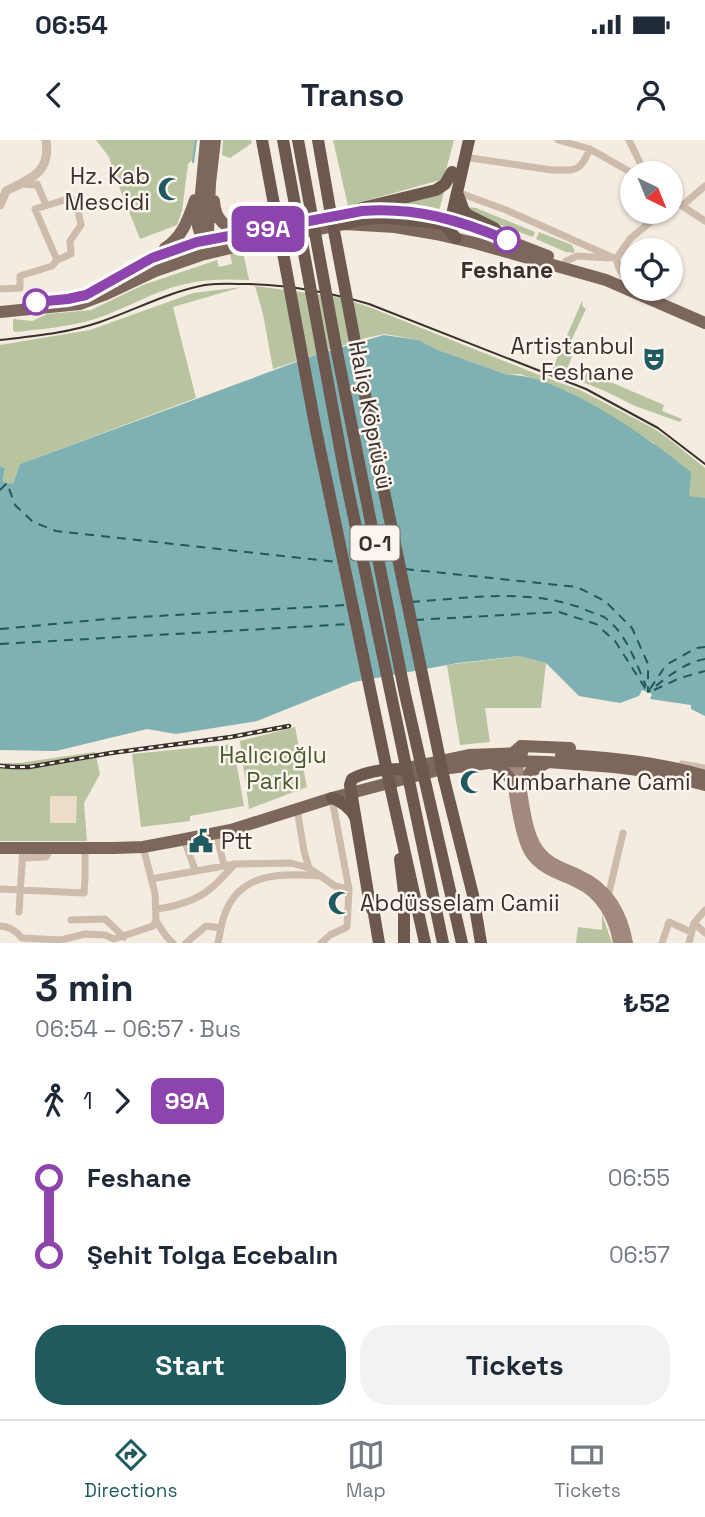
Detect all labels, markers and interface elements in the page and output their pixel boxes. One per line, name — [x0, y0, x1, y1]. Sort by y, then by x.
text: 06:54 — [35, 8, 108, 42]
text: Transo — [301, 75, 404, 115]
icon: back — [35, 76, 73, 114]
icon: person — [632, 76, 670, 114]
place label: Hz. Kab Mescidi — [65, 161, 150, 217]
north arrow — [620, 161, 682, 224]
map controls — [620, 161, 683, 301]
mosque icon: Hz. Kab Mescidi — [156, 175, 184, 203]
line badge: 99A — [228, 206, 308, 252]
text: 99A — [246, 213, 290, 244]
marker: Feshane — [494, 227, 520, 253]
button: locate — [620, 238, 683, 301]
place label: Feshane — [461, 255, 553, 285]
unlabelled marker — [23, 289, 49, 315]
place label: Artistanbul Feshane — [510, 331, 634, 387]
street label: Haliç Köprüsü — [342, 338, 400, 492]
theatre icon: Artistanbul Feshane — [640, 345, 668, 373]
road number: O-1 — [350, 526, 400, 560]
park label: Halıcıoğlu Parkı — [219, 740, 327, 796]
place label: Kumbarhane Cami — [492, 767, 691, 797]
mosque icon: Kumbarhane Cami — [458, 768, 486, 796]
place label: Ptt — [221, 826, 253, 856]
public building icon: Ptt — [187, 827, 215, 855]
place label: Abdüsselam Camii — [360, 888, 560, 918]
mosque icon: Abdüsselam Camii — [326, 889, 354, 917]
text: 3 min — [35, 964, 134, 1012]
text: ₺52 — [623, 986, 670, 1020]
text: 06:54 – 06:57 · Bus — [35, 1014, 241, 1044]
icon: walk — [35, 1082, 73, 1120]
icon: forward — [103, 1082, 141, 1120]
text: 99A — [165, 1085, 210, 1116]
text: 1 — [83, 1086, 93, 1116]
text: Feshane — [87, 1161, 191, 1195]
text: 06:55 — [608, 1163, 670, 1193]
text: Şehit Tolga Ecebalın — [87, 1238, 338, 1272]
text: 06:57 — [609, 1240, 670, 1270]
button: Start — [35, 1325, 346, 1405]
button: Tickets — [360, 1325, 670, 1405]
tab: Directions — [84, 1436, 177, 1503]
tab: Map — [346, 1436, 386, 1503]
tab: Tickets — [554, 1436, 621, 1503]

